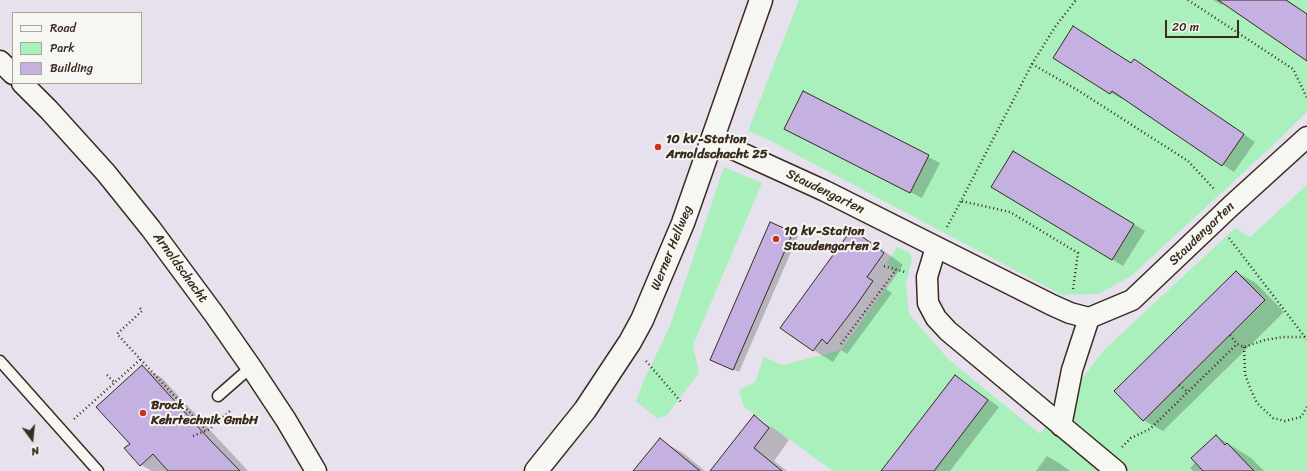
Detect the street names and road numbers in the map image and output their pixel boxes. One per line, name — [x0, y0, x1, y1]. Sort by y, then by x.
street label: Staudengarten — [783, 166, 867, 218]
street label: Staudengarten — [1166, 199, 1238, 269]
street label: Werner Hellweg — [648, 203, 696, 293]
street label: Arnoldschacht — [149, 230, 211, 306]

